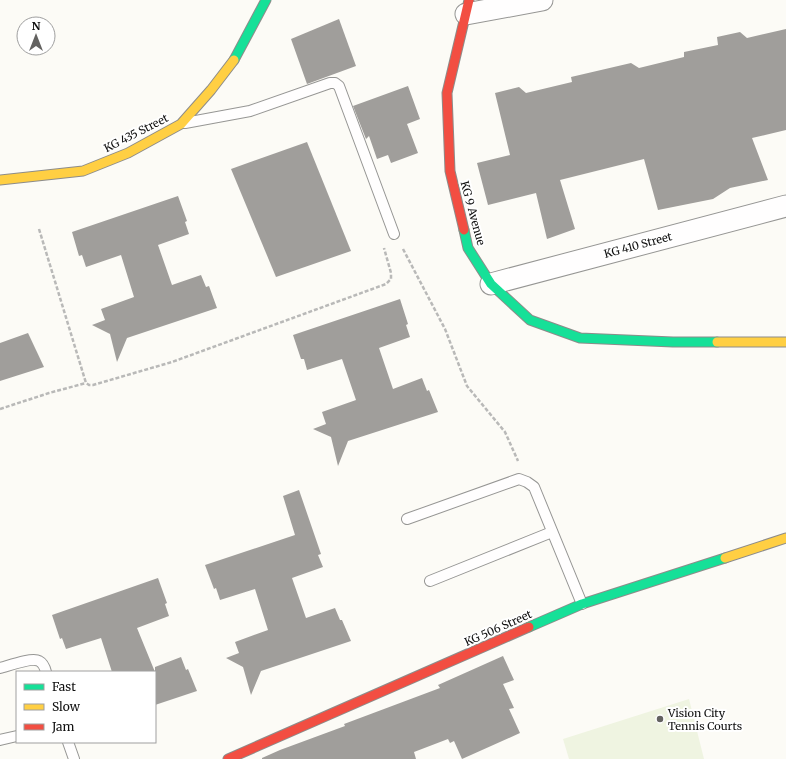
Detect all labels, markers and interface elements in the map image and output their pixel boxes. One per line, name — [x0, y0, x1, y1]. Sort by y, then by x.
north arrow — [16, 16, 56, 56]
text: N — [32, 19, 41, 33]
street label: KG 435 Street — [102, 111, 171, 155]
street label: KG 9 Avenue — [458, 179, 488, 247]
street label: KG 410 Street — [602, 229, 674, 261]
street label: KG 506 Street — [462, 607, 534, 649]
legend — [16, 671, 156, 743]
text: Fast — [52, 679, 76, 694]
text: Slow — [52, 699, 81, 714]
place label: Vision City Tennis Courts — [667, 706, 742, 733]
marker: Vision City Tennis Courts — [655, 714, 665, 724]
text: Jam — [51, 719, 75, 734]

